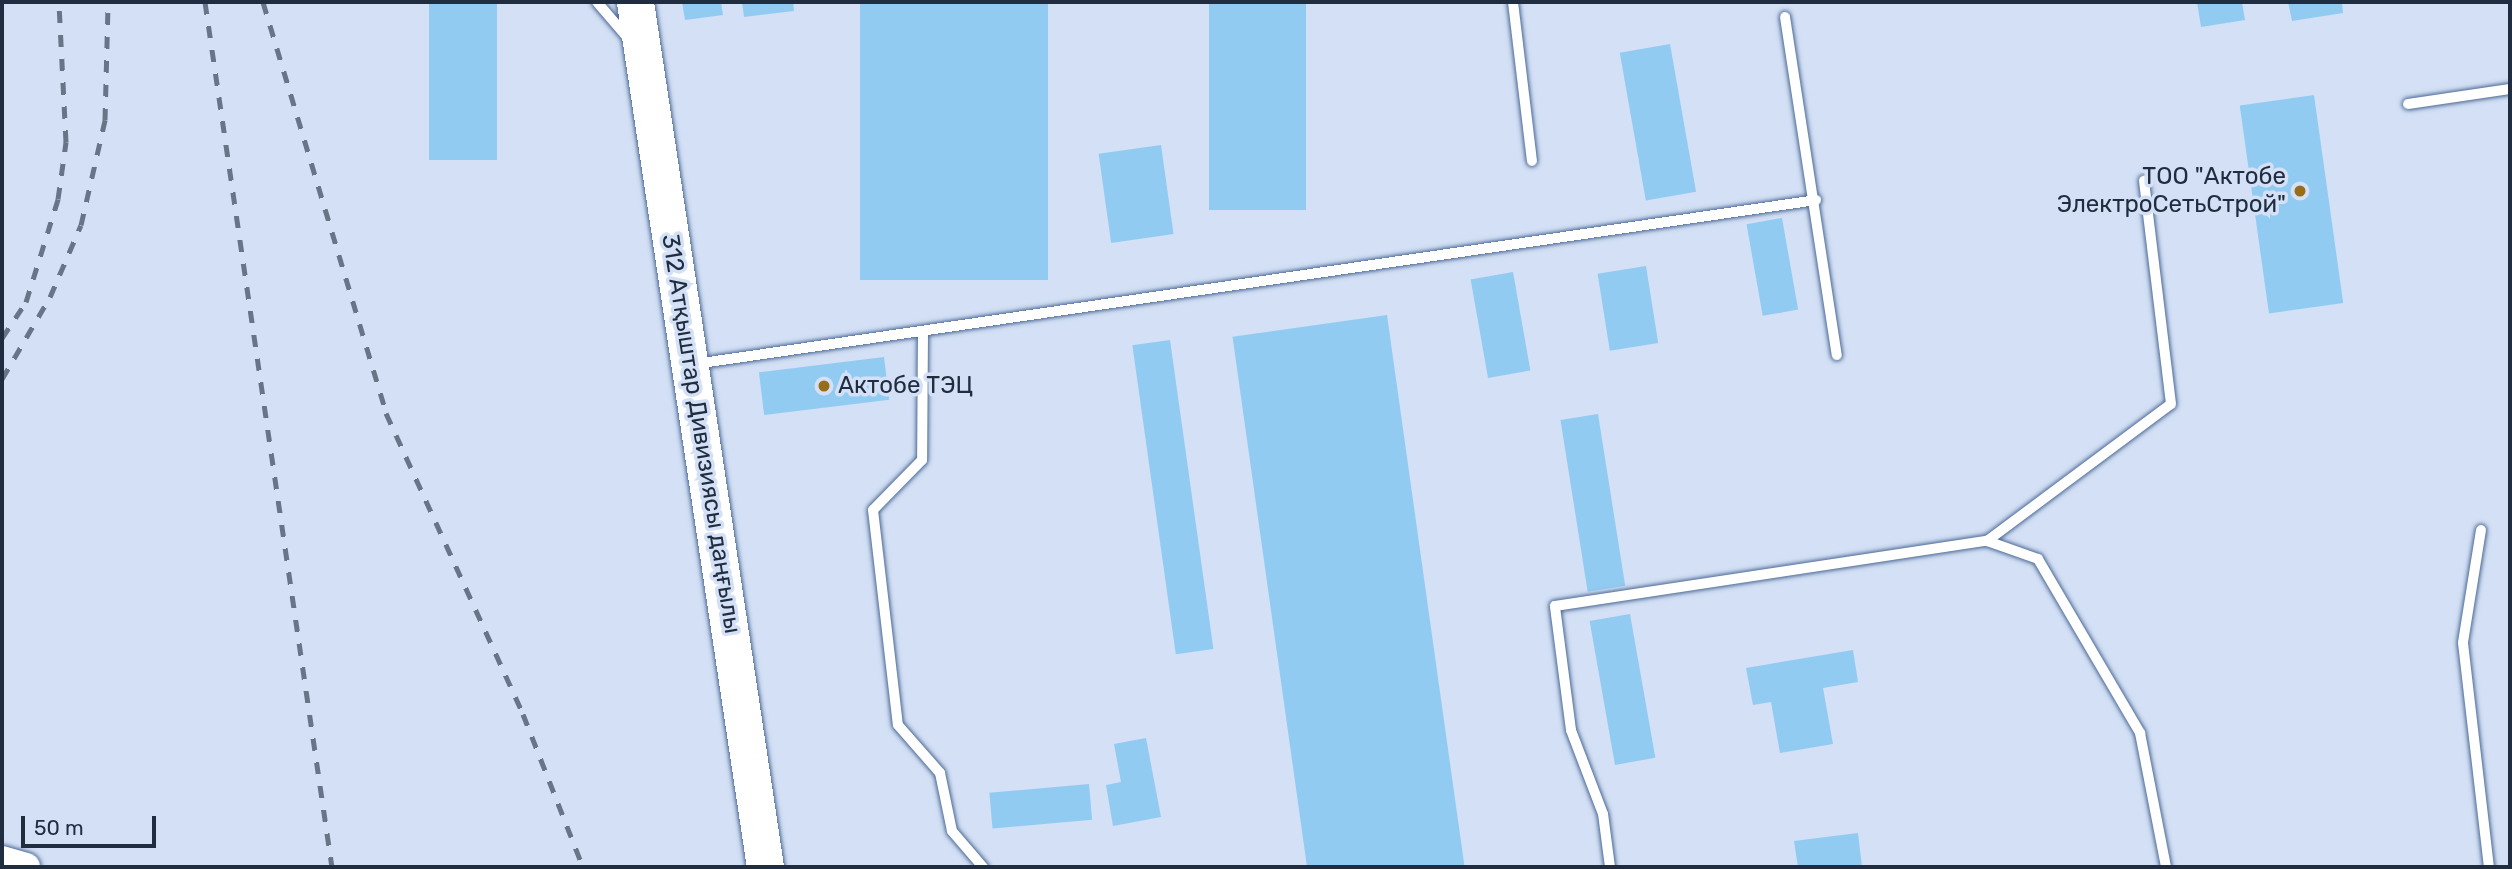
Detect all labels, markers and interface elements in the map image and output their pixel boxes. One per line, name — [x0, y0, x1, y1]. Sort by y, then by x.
place label: ТОО "Актобе ЭлектроСетьСтрой" — [2057, 163, 2286, 219]
marker: ТОО "Актобе ЭлектроСетьСтрой" — [2292, 183, 2308, 199]
street label: 312 Атқыштар Дивизиясы даңғылы — [655, 232, 747, 636]
place label: Актобе ТЭЦ — [838, 372, 973, 400]
marker: Актобе ТЭЦ — [816, 378, 832, 394]
scale bar — [24, 802, 159, 846]
text: 50 m — [34, 815, 84, 840]

